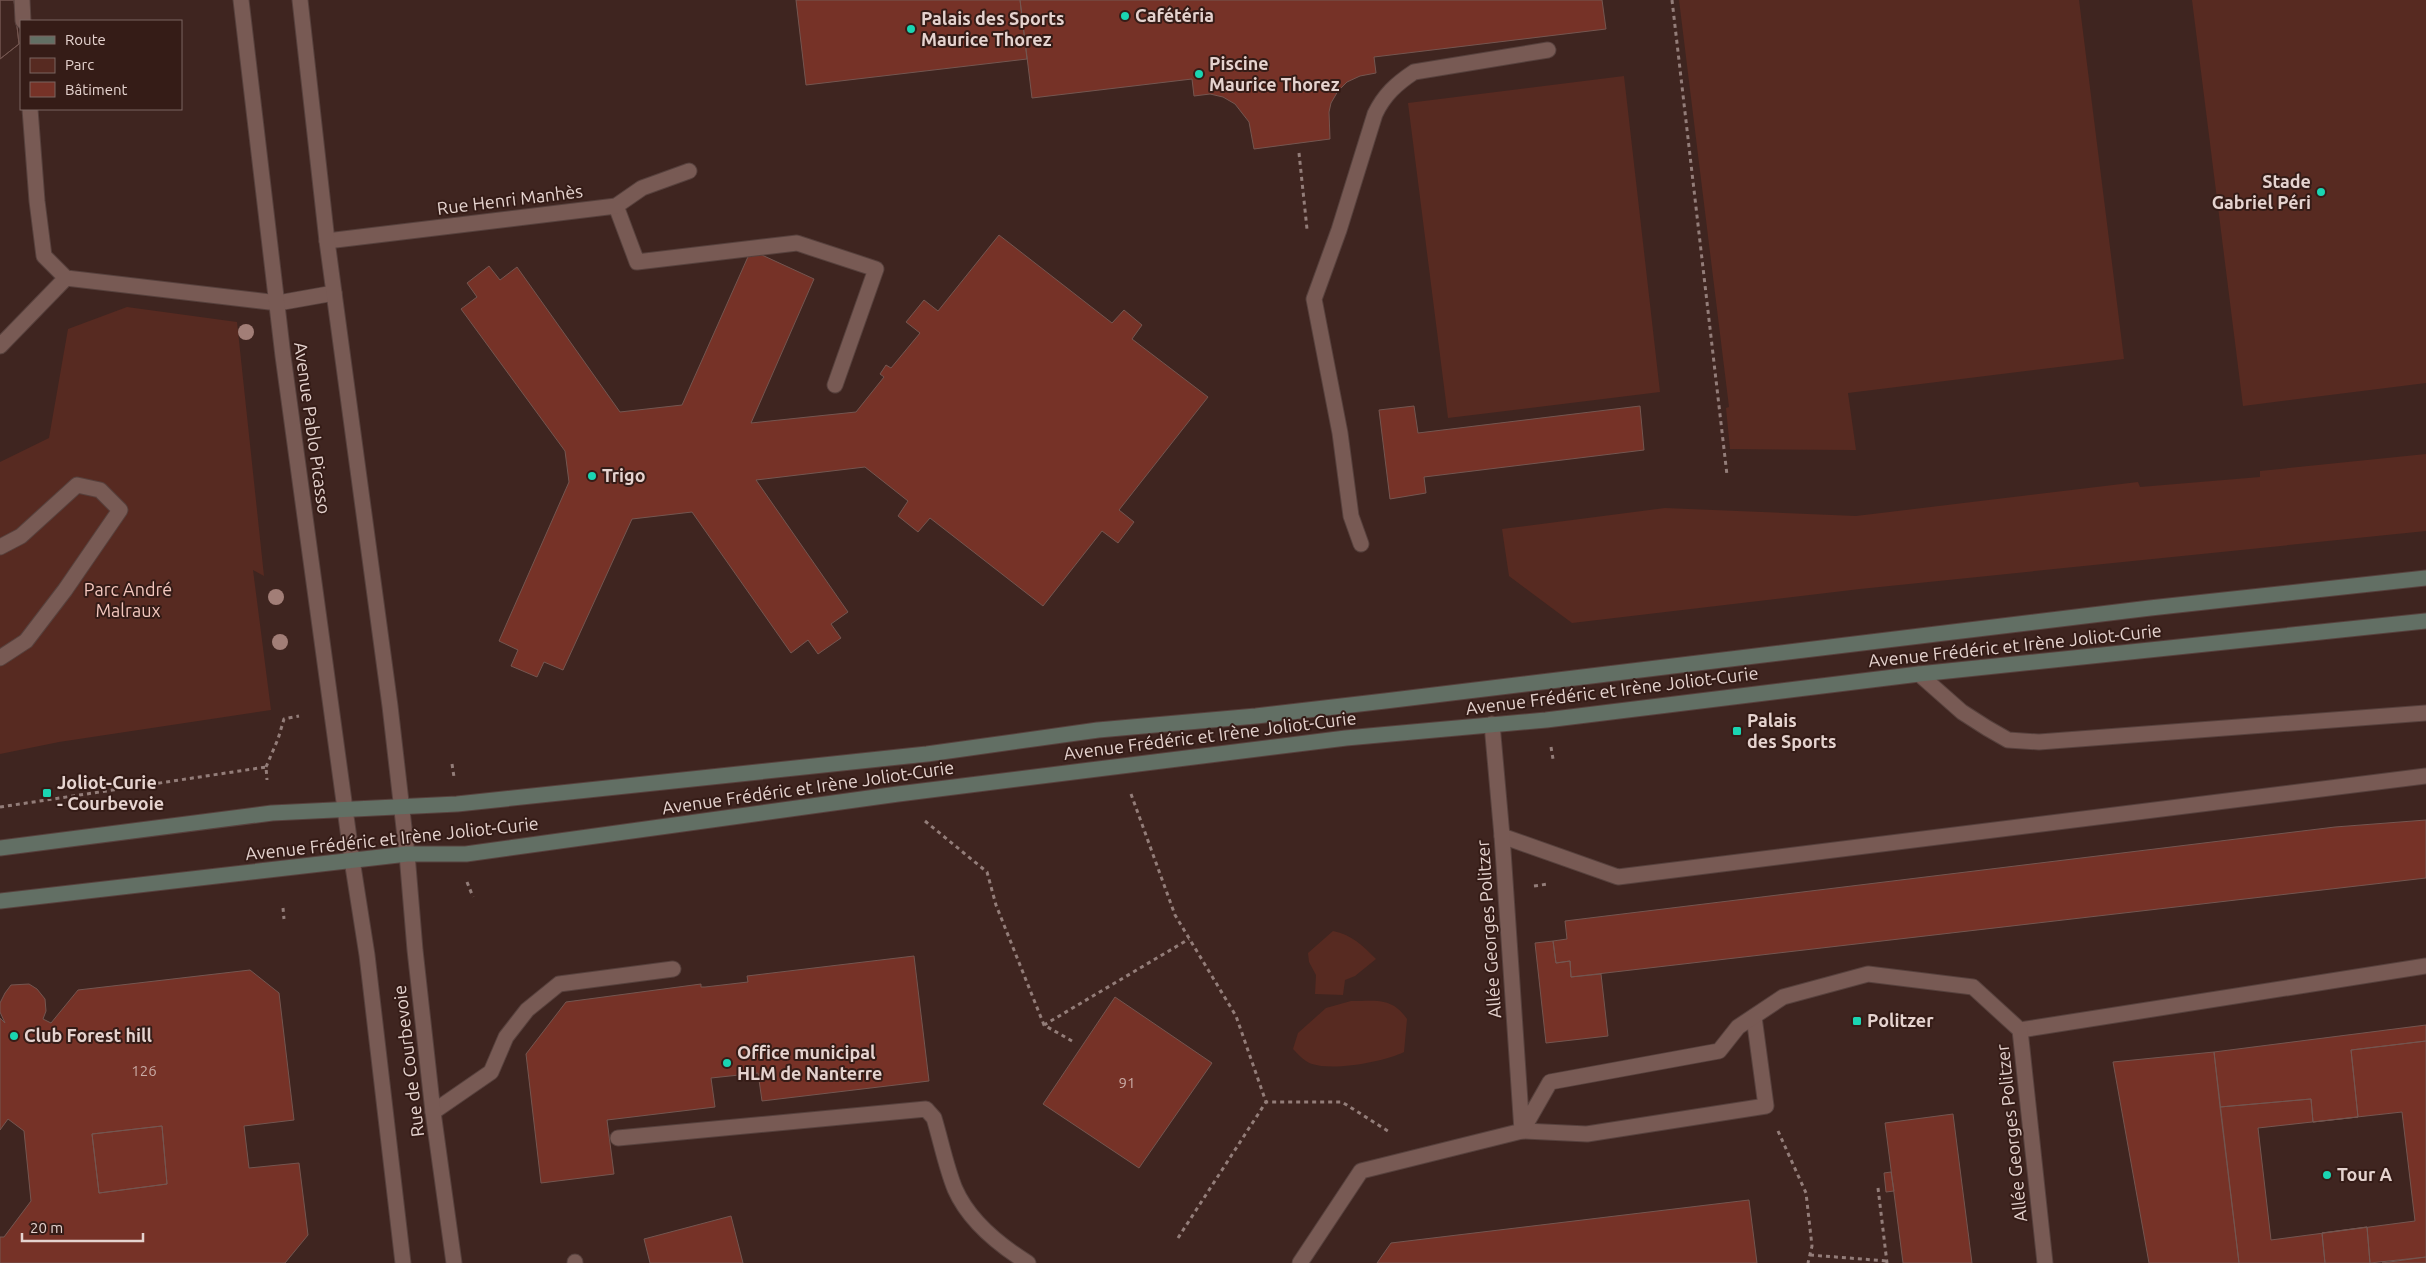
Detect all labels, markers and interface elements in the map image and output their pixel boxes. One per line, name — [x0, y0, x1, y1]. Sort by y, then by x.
place label: Cafétéria — [1135, 5, 1214, 25]
place label: Palais des Sports Maurice Thorez — [921, 8, 1064, 49]
marker: Cafétéria — [1119, 10, 1131, 22]
legend — [20, 20, 182, 110]
marker: Palais des Sports Maurice Thorez — [905, 23, 917, 35]
text: Route — [65, 31, 106, 48]
place label: Piscine Maurice Thorez — [1209, 53, 1340, 94]
text: Parc — [65, 56, 94, 73]
marker: Piscine Maurice Thorez — [1193, 68, 1205, 80]
text: Bâtiment — [65, 81, 128, 98]
place label: Stade Gabriel Péri — [2212, 171, 2311, 212]
street label: Rue Henri Manhès — [436, 180, 584, 218]
marker: Stade Gabriel Péri — [2315, 186, 2327, 198]
street label: Avenue Pablo Picasso — [291, 341, 335, 515]
place label: Trigo — [602, 465, 646, 485]
marker: Trigo — [586, 470, 598, 482]
park label: Parc André Malraux — [84, 579, 172, 620]
street label: Avenue Frédéric et Irène Joliot-Curie — [1867, 620, 2163, 670]
street label: Avenue Frédéric et Irène Joliot-Curie — [1464, 662, 1759, 718]
street label: Avenue Frédéric et Irène Joliot-Curie — [1062, 707, 1357, 763]
place label: Palais des Sports — [1747, 710, 1836, 751]
marker: Palais des Sports — [1731, 725, 1743, 737]
street label: Avenue Frédéric et Irène Joliot-Curie — [661, 757, 955, 817]
place label: Joliot-Curie - Courbevoie — [57, 772, 164, 813]
marker: Joliot-Curie - Courbevoie — [41, 787, 53, 799]
street label: Avenue Frédéric et Irène Joliot-Curie — [244, 813, 540, 863]
street label: Allée Georges Politzer — [1472, 839, 1504, 1019]
street label: Rue de Courbevoie — [389, 984, 427, 1138]
place label: Politzer — [1867, 1010, 1934, 1030]
marker: Politzer — [1851, 1015, 1863, 1027]
place label: Club Forest hill — [24, 1025, 152, 1045]
marker: Club Forest hill — [8, 1030, 20, 1042]
place label: Office municipal HLM de Nanterre — [737, 1042, 882, 1083]
street label: Allée Georges Politzer — [1992, 1043, 2030, 1223]
marker: Office municipal HLM de Nanterre — [721, 1057, 733, 1069]
house number: 126 — [131, 1062, 157, 1079]
house number: 91 — [1119, 1074, 1135, 1091]
place label: Tour A — [2337, 1164, 2393, 1184]
marker: Tour A — [2321, 1169, 2333, 1181]
scale bar — [22, 1210, 144, 1242]
text: 20 m — [30, 1219, 63, 1236]

